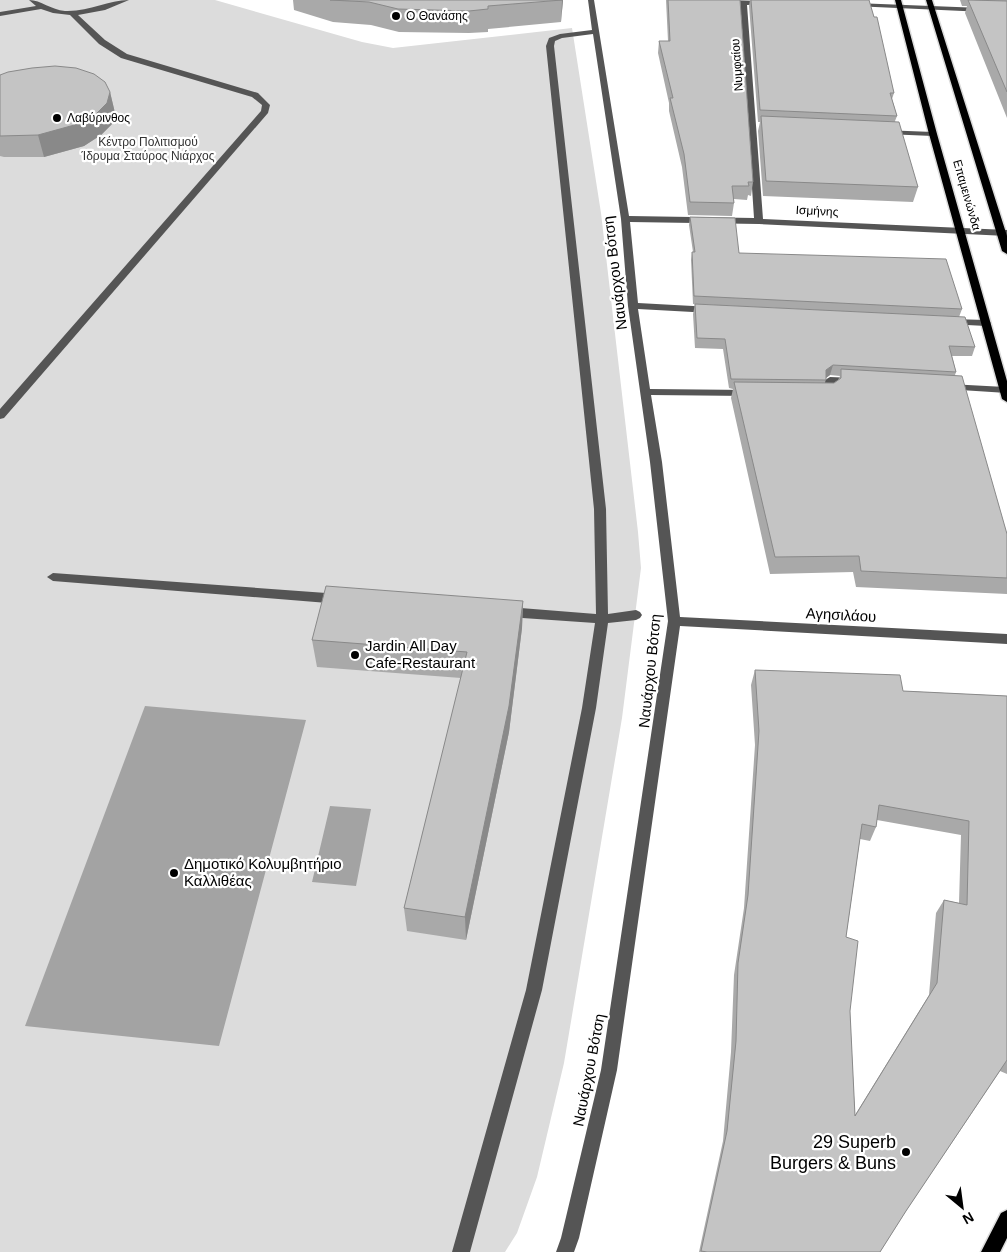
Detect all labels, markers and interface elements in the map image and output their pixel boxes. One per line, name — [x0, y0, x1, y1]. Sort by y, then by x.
place label: Ο Θανάσης — [406, 9, 468, 23]
marker: Ο Θανάσης — [390, 10, 402, 22]
street label: Νυμφαίου — [728, 38, 746, 92]
place label: Λαβύρινθος — [67, 111, 130, 125]
marker: Λαβύρινθος — [51, 112, 63, 124]
park label: Κέντρο Πολιτισμού Ίδρυμα Σταύρος Νιάρχος — [81, 135, 215, 163]
street label: Επαμεινώνδα — [950, 158, 984, 232]
street label: Ισμήνης — [795, 203, 839, 219]
street label: Ναυάρχου Βότση — [599, 215, 630, 331]
street label: Αγησιλάου — [805, 604, 877, 625]
street label: Ναυάρχου Βότση — [635, 613, 664, 729]
place label: Jardin All Day Cafe-Restaurant — [365, 637, 476, 671]
marker: Jardin All Day Cafe-Restaurant — [349, 649, 361, 661]
place label: Δημοτικό Κολυμβητήριο Καλλιθέας — [184, 855, 342, 889]
marker: Δημοτικό Κολυμβητήριο Καλλιθέας — [168, 867, 180, 879]
street label: Ναυάρχου Βότση — [569, 1012, 608, 1128]
place label: 29 Superb Burgers & Buns — [770, 1132, 896, 1173]
marker: 29 Superb Burgers & Buns — [900, 1146, 912, 1158]
north arrow — [937, 1182, 987, 1232]
text: N — [960, 1209, 977, 1228]

